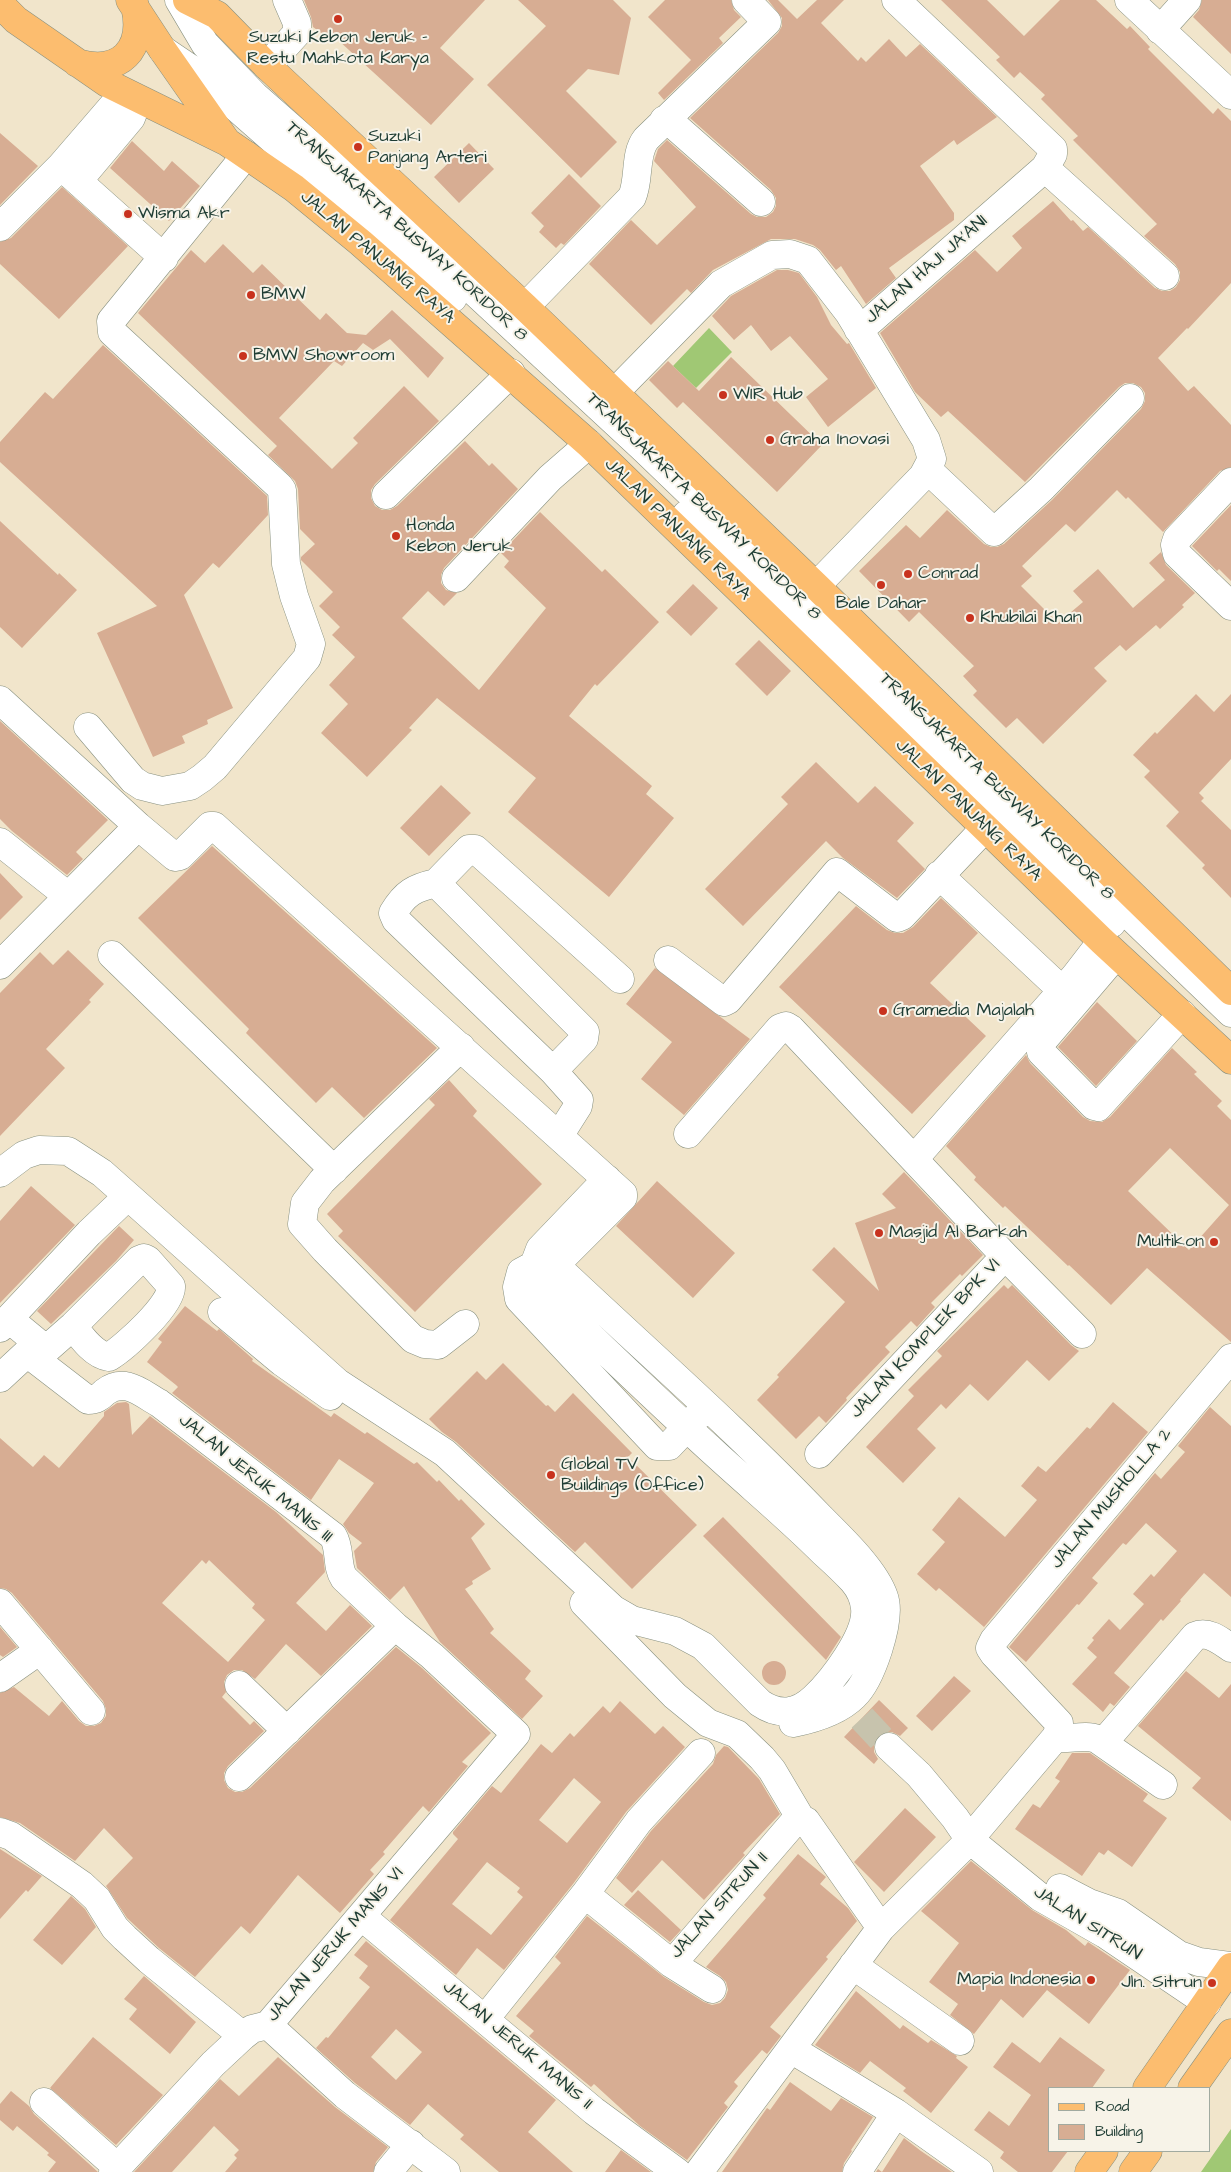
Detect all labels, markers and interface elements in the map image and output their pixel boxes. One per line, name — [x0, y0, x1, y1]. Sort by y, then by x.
marker: Suzuki Kebon Jeruk - Restu Mahkota Karya — [332, 13, 344, 25]
place label: Suzuki Kebon Jeruk - Restu Mahkota Karya — [247, 27, 429, 70]
street label: TRANSJAKARTA BUSWAY KORIDOR 8 — [280, 117, 532, 347]
place label: Suzuki Panjang Arteri — [368, 126, 487, 168]
marker: Suzuki Panjang Arteri — [352, 141, 364, 153]
street label: JALAN PANJANG RAYA — [295, 187, 459, 329]
place label: Wisma Akr — [138, 203, 230, 225]
marker: Wisma Akr — [122, 208, 134, 220]
street label: JALAN HAJI JA'ANI — [861, 211, 993, 329]
place label: BMW — [261, 284, 306, 306]
marker: BMW — [245, 289, 257, 301]
place label: BMW Showroom — [253, 345, 394, 367]
marker: BMW Showroom — [237, 350, 249, 362]
place label: WIR Hub — [733, 384, 803, 406]
street label: TRANSJAKARTA BUSWAY KORIDOR 8 — [581, 389, 825, 625]
marker: WIR Hub — [717, 389, 729, 401]
place label: Graha Inovasi — [780, 429, 889, 451]
marker: Graha Inovasi — [764, 434, 776, 446]
street label: JALAN PANJANG RAYA — [599, 454, 755, 606]
place label: Honda Kebon Jeruk — [406, 515, 512, 558]
marker: Honda Kebon Jeruk — [390, 530, 402, 542]
place label: Conrad — [918, 563, 978, 585]
marker: Conrad — [902, 568, 914, 580]
marker: Bale Dahar — [875, 579, 887, 591]
place label: Bale Dahar — [836, 593, 926, 615]
place label: Khubilai Khan — [980, 607, 1082, 629]
marker: Khubilai Khan — [964, 612, 976, 624]
street label: TRANSJAKARTA BUSWAY KORIDOR 8 — [874, 669, 1118, 905]
street label: JALAN PANJANG RAYA — [890, 735, 1046, 887]
place label: Gramedia Majalah — [893, 1000, 1034, 1022]
marker: Gramedia Majalah — [877, 1005, 889, 1017]
place label: Masjid Al Barkah — [889, 1222, 1027, 1244]
marker: Masjid Al Barkah — [873, 1227, 885, 1239]
place label: Multikon — [1137, 1231, 1204, 1253]
marker: Multikon — [1208, 1236, 1220, 1248]
street label: JALAN KOMPLEK BPK VI — [846, 1255, 1006, 1423]
street label: JALAN JERUK MANIS III — [174, 1410, 336, 1548]
street label: JALAN MUSHOLLA 2 — [1047, 1424, 1177, 1574]
place label: Global TV Buildings (Office) — [561, 1454, 704, 1496]
marker: Global TV Buildings (Office) — [545, 1469, 557, 1481]
street label: JALAN SITRUN II — [666, 1848, 774, 1964]
street label: JALAN JERUK MANIS VI — [263, 1863, 409, 2027]
street label: JALAN SITRUN — [1029, 1882, 1145, 1966]
place label: Mapia Indonesia — [957, 1969, 1081, 1991]
place label: Jln. Sitrun — [1121, 1972, 1202, 1994]
marker: Mapia Indonesia — [1085, 1974, 1097, 1986]
street label: JALAN JERUK MANIS II — [438, 1977, 596, 2115]
marker: Jln. Sitrun — [1206, 1977, 1218, 1989]
legend — [1048, 2087, 1211, 2152]
text: Road — [1095, 2096, 1129, 2117]
text: Building — [1095, 2121, 1143, 2142]

